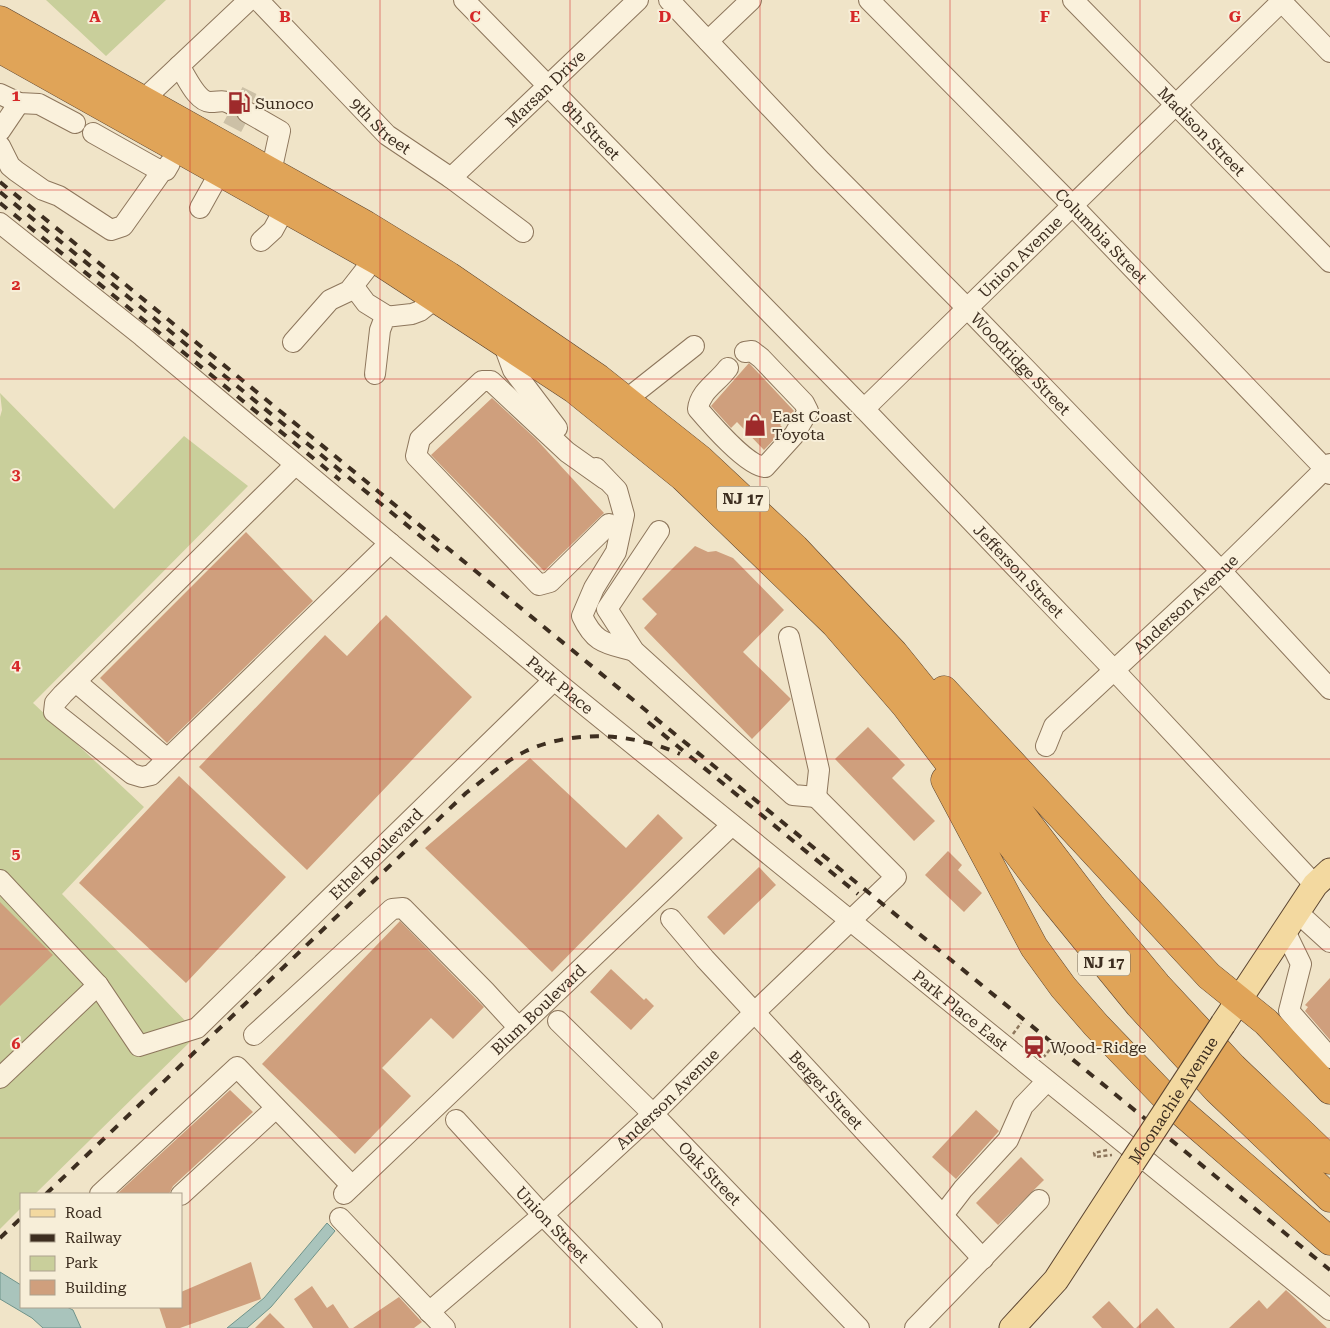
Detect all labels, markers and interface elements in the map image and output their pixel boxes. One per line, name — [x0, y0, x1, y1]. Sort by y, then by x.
text: A — [89, 7, 101, 26]
text: B — [279, 7, 291, 26]
text: C — [469, 7, 481, 26]
text: D — [659, 7, 672, 26]
text: E — [850, 7, 860, 26]
text: F — [1040, 7, 1050, 26]
text: G — [1229, 7, 1242, 26]
street label: Marsan Drive — [501, 46, 589, 131]
street label: Madison Street — [1154, 83, 1250, 180]
text: 1 — [12, 86, 21, 105]
fuel station icon: Sunoco — [226, 90, 252, 116]
street label: 9th Street — [347, 93, 415, 158]
place label: Sunoco — [255, 94, 314, 113]
street label: 8th Street — [558, 97, 624, 164]
street label: Columbia Street — [1051, 184, 1151, 287]
street label: Union Avenue — [974, 212, 1066, 302]
text: 2 — [12, 275, 21, 294]
street label: Woodridge Street — [967, 309, 1074, 419]
place label: East Coast Toyota — [772, 407, 852, 444]
shop icon: East Coast Toyota — [742, 412, 768, 438]
text: 3 — [12, 465, 21, 484]
road number: NJ 17 — [717, 486, 769, 512]
street label: Jefferson Street — [970, 520, 1068, 621]
street label: Anderson Avenue — [1129, 550, 1242, 657]
street label: Park Place — [523, 652, 598, 718]
text: 4 — [12, 655, 21, 674]
street label: Ethel Boulevard — [325, 804, 426, 903]
text: 5 — [12, 844, 21, 863]
road number: NJ 17 — [1078, 950, 1130, 976]
street label: Blum Boulevard — [487, 960, 589, 1059]
street label: Park Place East — [909, 966, 1012, 1055]
street label: Moonachie Avenue — [1125, 1033, 1222, 1167]
text: 6 — [12, 1034, 21, 1053]
station icon: Wood-Ridge — [1021, 1034, 1047, 1060]
place label: Wood-Ridge — [1050, 1038, 1147, 1057]
street label: Anderson Avenue — [612, 1044, 723, 1153]
street label: Berger Street — [785, 1047, 867, 1133]
street label: Oak Street — [675, 1137, 745, 1209]
street label: Union Street — [512, 1182, 593, 1266]
legend — [20, 1193, 182, 1308]
text: Road — [65, 1204, 102, 1222]
text: Railway — [65, 1229, 122, 1247]
text: Park — [65, 1254, 99, 1272]
text: Building — [65, 1279, 127, 1297]

